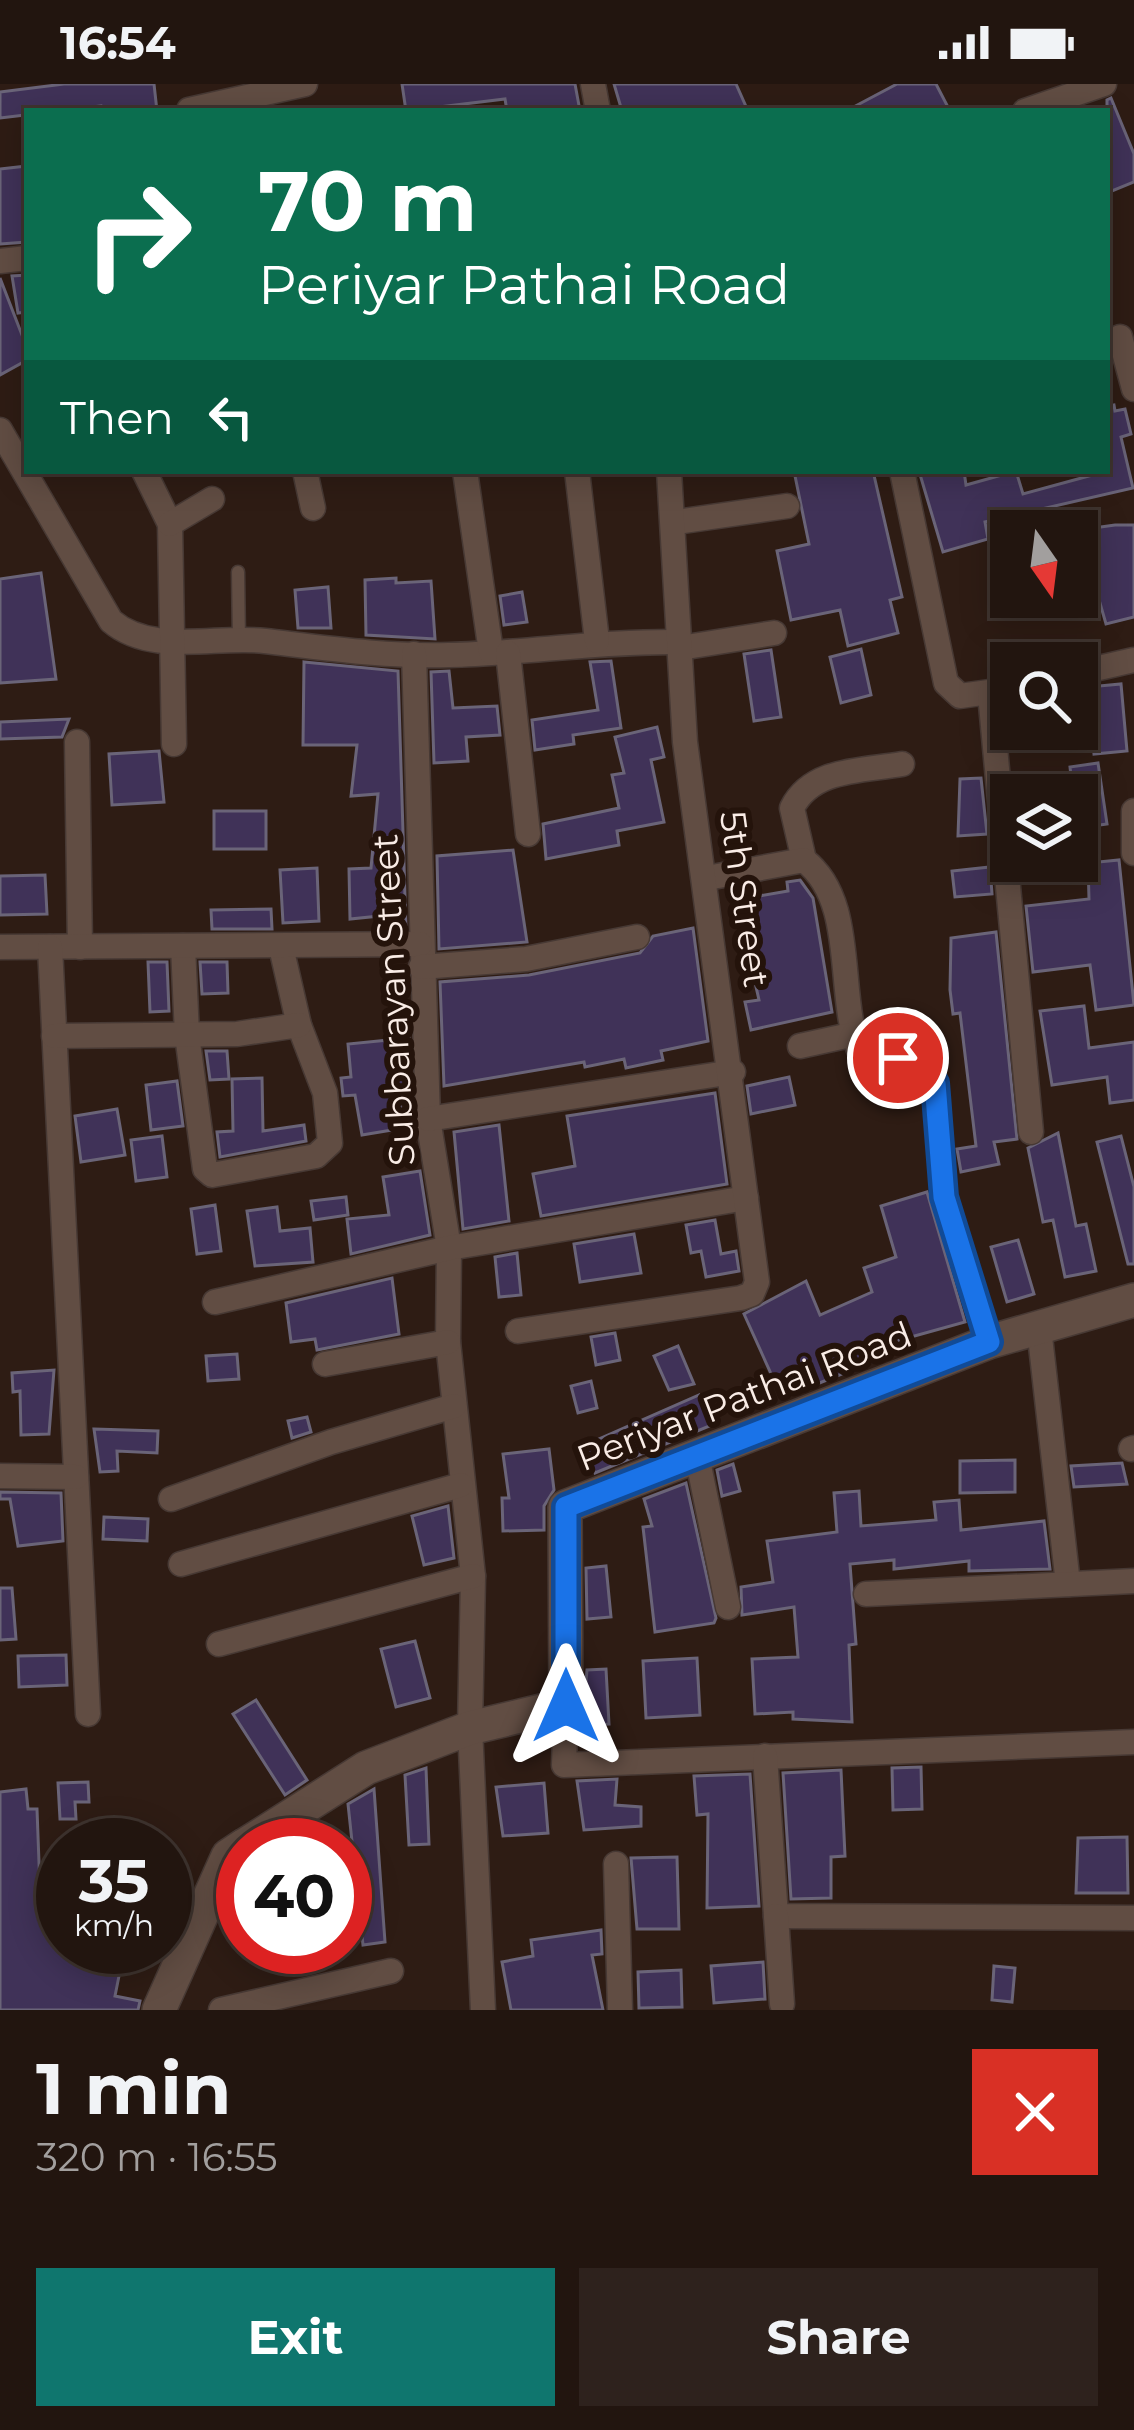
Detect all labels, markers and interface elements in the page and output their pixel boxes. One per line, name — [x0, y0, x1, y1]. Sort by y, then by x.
text: 16:54 — [60, 15, 176, 70]
text: 70 m — [258, 150, 477, 252]
icon: right — [60, 156, 216, 312]
text: Periyar Pathai Road — [258, 252, 790, 318]
icon: left — [198, 384, 264, 450]
text: Then — [60, 390, 174, 445]
north arrow — [990, 510, 1098, 618]
map controls — [990, 510, 1098, 882]
button: search — [990, 642, 1098, 750]
button: layers — [990, 774, 1098, 882]
street label: 5th Street — [711, 808, 779, 990]
street label: Subbarayan Street — [362, 833, 424, 1167]
pin — [847, 1007, 949, 1109]
icon: arrive — [865, 1025, 931, 1091]
street label: Periyar Pathai Road — [571, 1312, 917, 1480]
position arrow — [503, 1643, 629, 1769]
speed limit sign: 40 — [216, 1818, 372, 1974]
text: 35 — [79, 1844, 149, 1917]
text: km/h — [74, 1907, 154, 1944]
text: 1 min — [36, 2044, 232, 2132]
button: close — [972, 2049, 1098, 2175]
text: 320 m · 16:55 — [36, 2133, 278, 2181]
button: Exit — [36, 2268, 555, 2406]
button: Share — [579, 2268, 1098, 2406]

